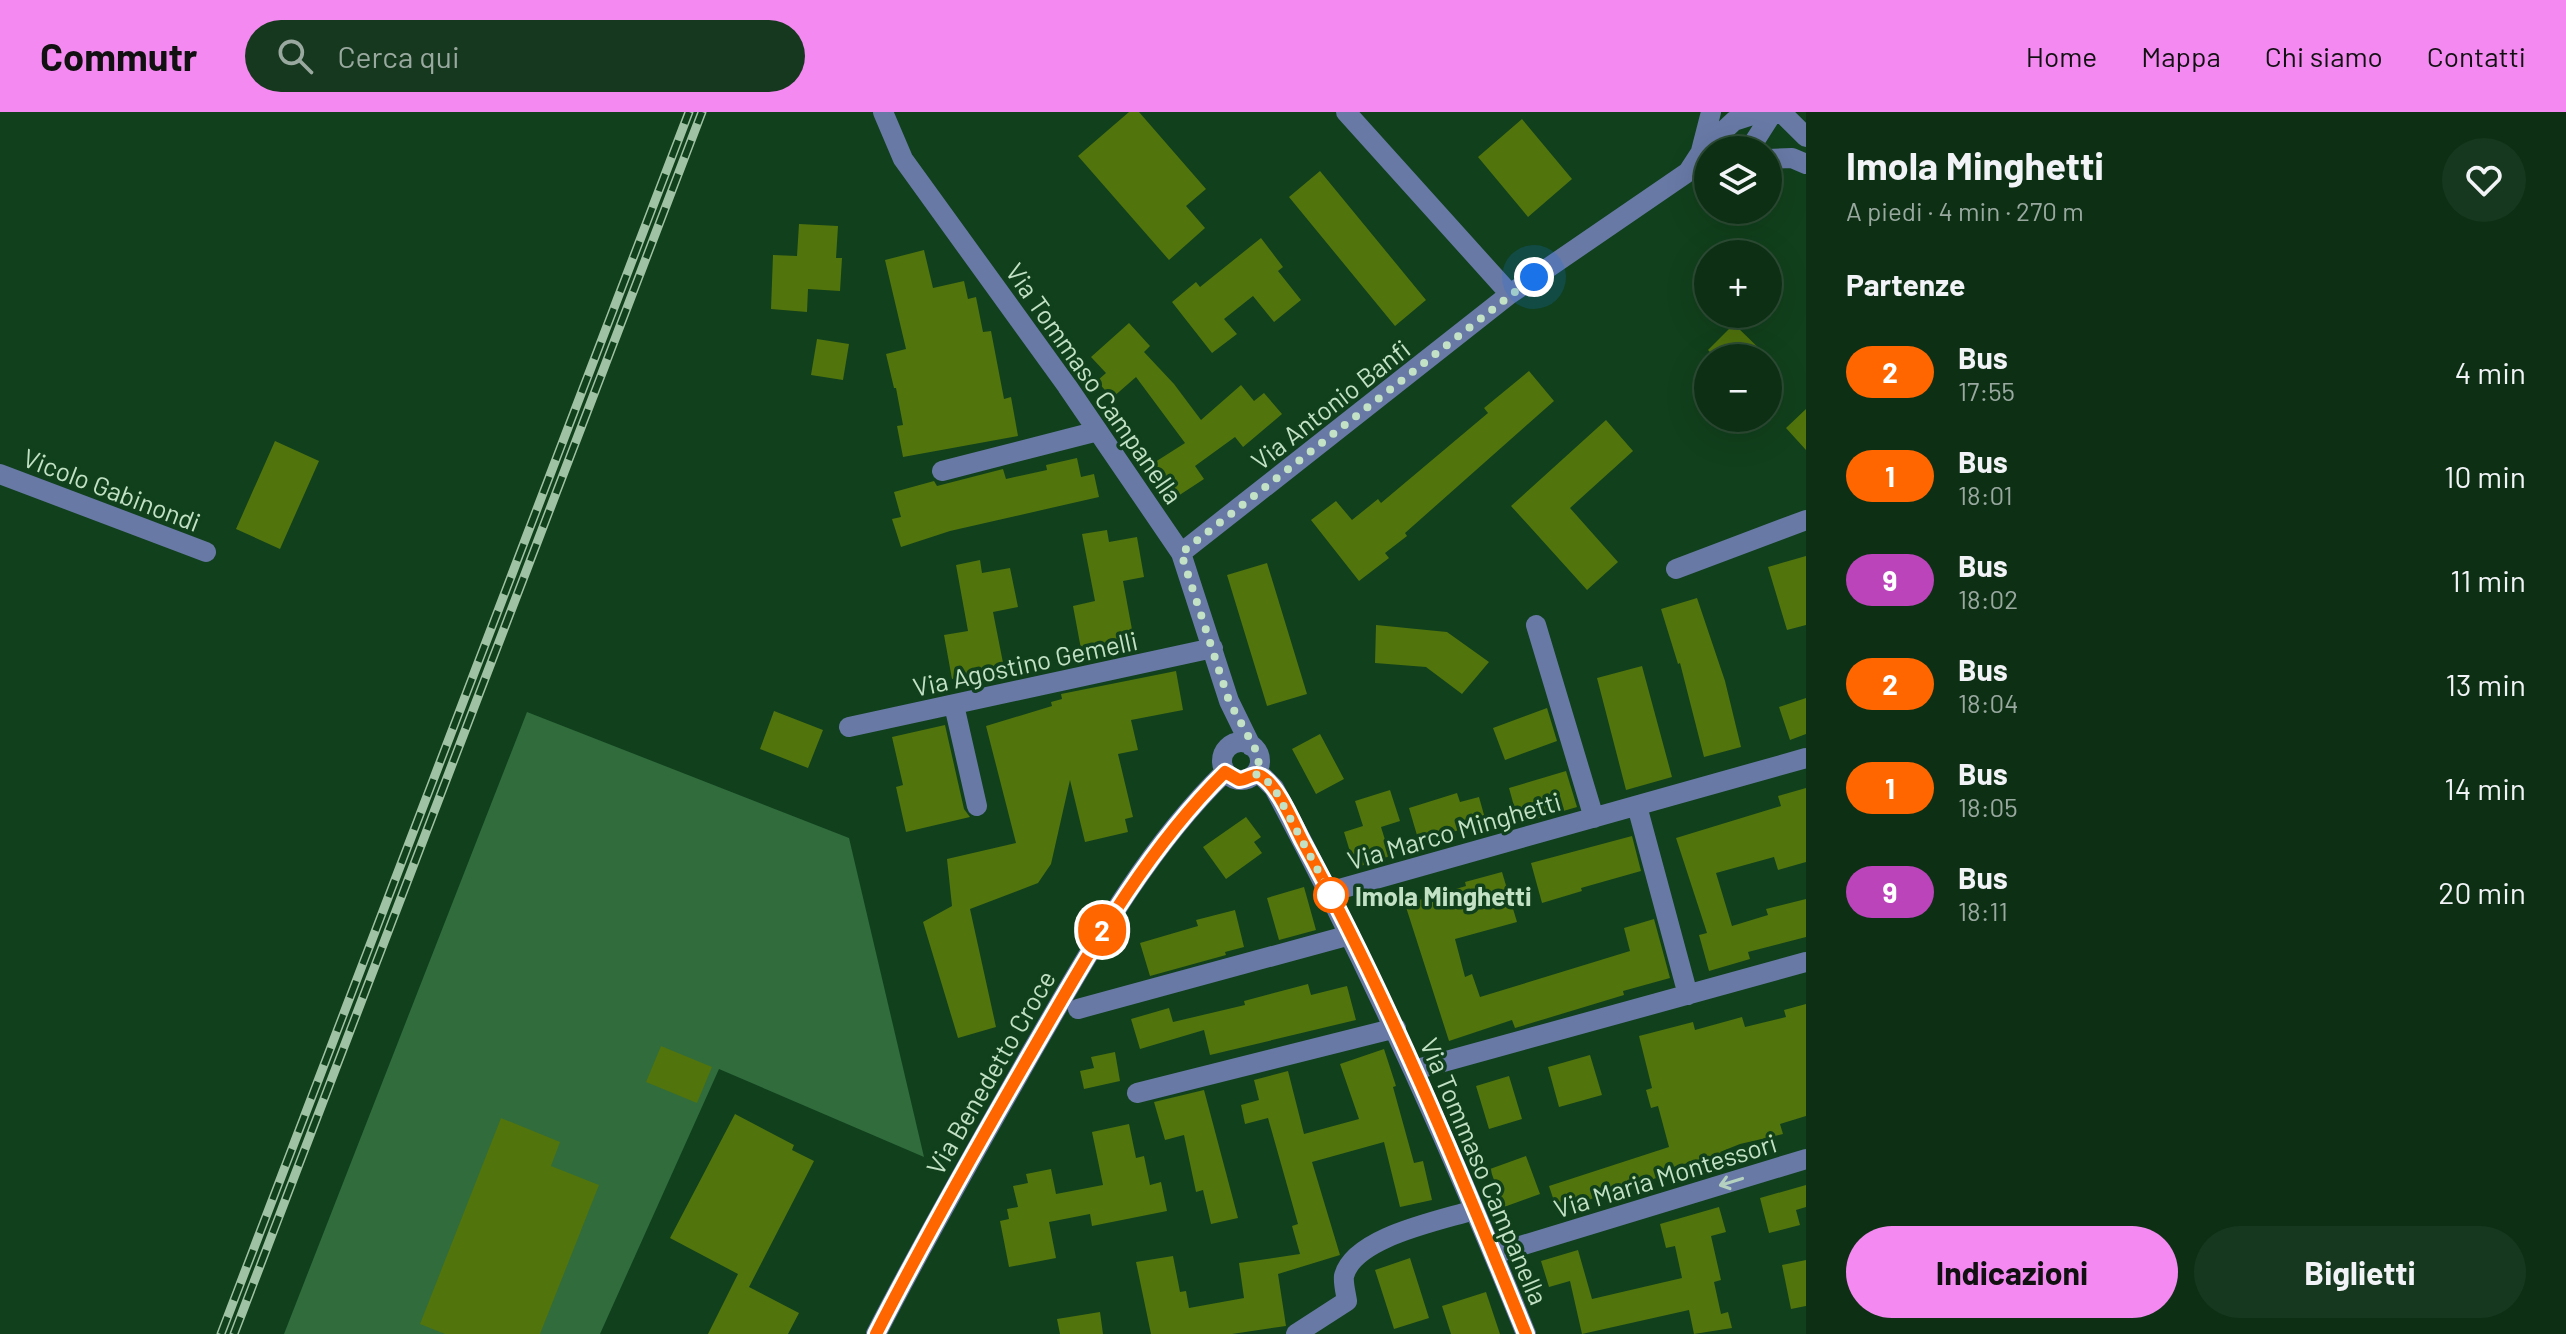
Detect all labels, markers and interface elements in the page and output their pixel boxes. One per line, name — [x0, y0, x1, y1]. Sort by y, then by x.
search box — [245, 20, 805, 92]
text: Commutr — [40, 33, 197, 79]
icon: search — [273, 34, 317, 78]
text: Cerca qui — [337, 38, 460, 74]
text: Home — [2026, 39, 2097, 73]
text: Mappa — [2141, 39, 2221, 73]
text: Chi siamo — [2265, 39, 2383, 73]
text: Contatti — [2427, 39, 2526, 73]
map controls — [1694, 136, 1782, 432]
button: layers — [1694, 136, 1782, 224]
button: heart — [2442, 138, 2526, 222]
text: Imola Minghetti — [1846, 142, 2104, 188]
text: A piedi · 4 min · 270 m — [1846, 195, 2084, 226]
button: + — [1694, 240, 1782, 328]
street label: Via Tommaso Campanella — [1000, 257, 1190, 509]
your location — [1514, 257, 1554, 297]
text: Partenze — [1846, 266, 1965, 302]
street label: Via Antonio Banfi — [1244, 332, 1416, 476]
text: Bus — [1958, 339, 2008, 375]
button: − — [1694, 344, 1782, 432]
text: 4 min — [2455, 354, 2526, 390]
text: 2 — [1882, 355, 1898, 389]
text: 17:55 — [1958, 375, 2015, 406]
street label: Vicolo Gabinondi — [19, 441, 205, 537]
text: Bus — [1958, 443, 2008, 479]
text: 10 min — [2444, 458, 2526, 494]
text: 1 — [1885, 459, 1895, 493]
text: 18:01 — [1958, 479, 2013, 510]
text: Bus — [1958, 547, 2008, 583]
text: 11 min — [2450, 562, 2526, 598]
text: 9 — [1883, 563, 1897, 597]
text: 18:02 — [1958, 583, 2018, 614]
street label: Via Agostino Gemelli — [910, 624, 1140, 702]
text: Bus — [1958, 651, 2008, 687]
text: 13 min — [2445, 666, 2526, 702]
text: 2 — [1882, 667, 1898, 701]
text: 18:04 — [1958, 687, 2018, 718]
text: Bus — [1958, 755, 2008, 791]
text: 14 min — [2444, 770, 2526, 806]
text: 1 — [1885, 771, 1895, 805]
street label: Via Marco Minghetti — [1344, 785, 1564, 875]
text: 18:05 — [1958, 791, 2018, 822]
text: Bus — [1958, 859, 2008, 895]
text: 20 min — [2438, 874, 2526, 910]
text: 9 — [1883, 875, 1897, 909]
marker: Imola Minghetti — [1314, 878, 1348, 912]
place label: Imola Minghetti — [1355, 880, 1532, 911]
text: 18:11 — [1958, 895, 2008, 926]
line badge: 2 — [1076, 904, 1128, 956]
text: 2 — [1094, 913, 1110, 947]
street label: Via Benedetto Croce — [919, 964, 1061, 1180]
street label: Via Tommaso Campanella — [1415, 1033, 1555, 1309]
street label: Via Maria Montessori — [1550, 1126, 1780, 1224]
one-way arrow — [1719, 1175, 1745, 1190]
button: Indicazioni — [1846, 1226, 2178, 1318]
button: Biglietti — [2194, 1226, 2526, 1318]

